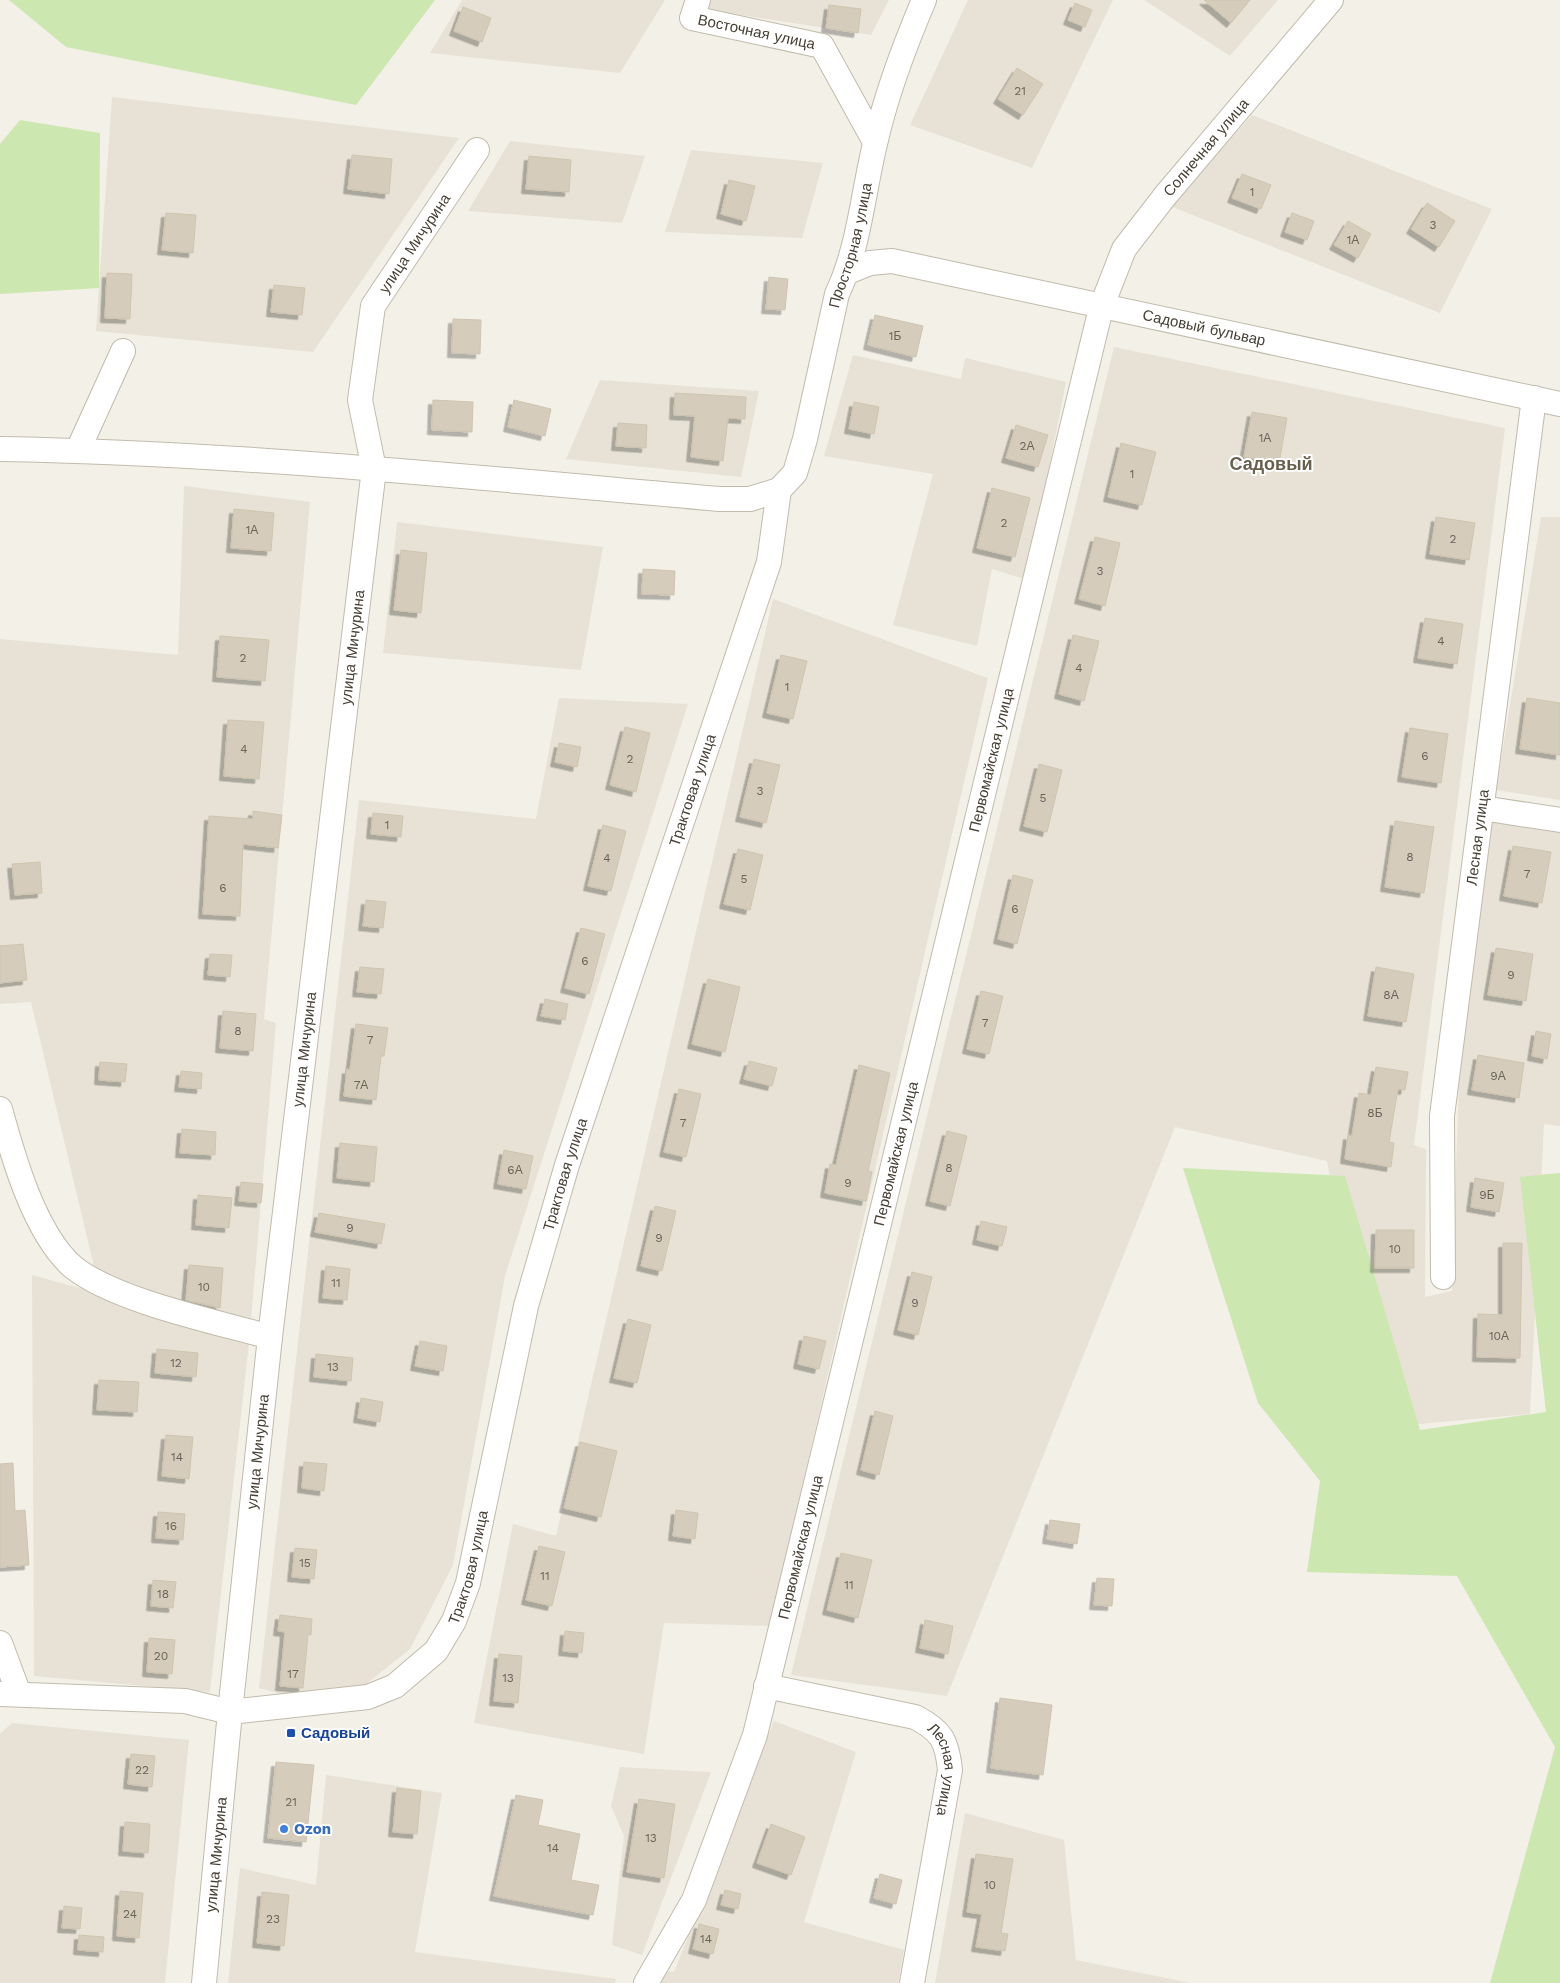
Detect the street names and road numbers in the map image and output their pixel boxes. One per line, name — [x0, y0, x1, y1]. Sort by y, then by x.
street label: Восточная улица — [696, 11, 818, 53]
street label: Солнечная улица — [1160, 94, 1253, 200]
street label: Просторная улица — [825, 180, 876, 310]
street label: улица Мичурина — [375, 190, 455, 297]
street label: Садовый бульвар — [1141, 306, 1267, 350]
street label: улица Мичурина — [337, 588, 369, 706]
street label: Первомайская улица — [965, 685, 1018, 834]
street label: Трактовая улица — [665, 731, 720, 849]
street label: Лесная улица — [1463, 787, 1493, 886]
street label: улица Мичурина — [289, 990, 320, 1108]
street label: Первомайская улица — [870, 1079, 922, 1228]
street label: Трактовая улица — [539, 1115, 591, 1233]
street label: улица Мичурина — [243, 1393, 273, 1510]
street label: Первомайская улица — [774, 1473, 827, 1621]
street label: Трактовая улица — [444, 1508, 492, 1627]
street label: Лесная улица — [924, 1719, 959, 1818]
street label: улица Мичурина — [202, 1795, 231, 1913]

